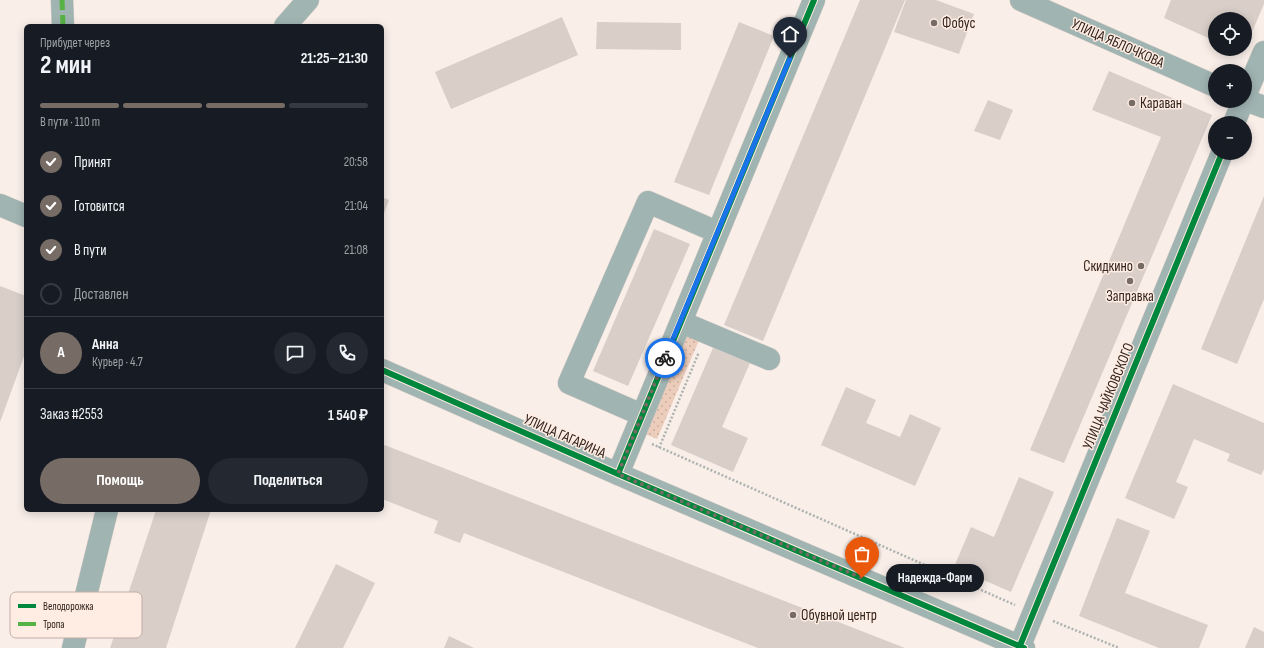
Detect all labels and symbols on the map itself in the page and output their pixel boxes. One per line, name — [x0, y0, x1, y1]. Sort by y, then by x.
place label: Фобус — [942, 14, 975, 33]
street label: УЛИЦА ЯБЛОЧКОВА — [1068, 15, 1168, 73]
pin — [773, 17, 807, 58]
marker: Фобус — [929, 18, 939, 28]
place label: Караван — [1140, 94, 1182, 113]
marker: Караван — [1127, 98, 1137, 108]
place label: Скидкино — [1083, 257, 1133, 276]
marker: Скидкино — [1136, 261, 1146, 271]
marker: Заправка — [1125, 276, 1135, 286]
place label: Заправка — [1106, 287, 1154, 306]
courier — [645, 338, 685, 378]
street label: УЛИЦА ЧАЙКОВСКОГО — [1078, 340, 1138, 452]
street label: УЛИЦА ГАГАРИНА — [521, 410, 609, 463]
pin — [845, 537, 879, 578]
callout: Надежда-Фарм — [886, 564, 984, 592]
legend — [10, 592, 142, 638]
text: Велодорожка — [43, 600, 94, 613]
place label: Обувной центр — [801, 606, 877, 625]
marker: Обувной центр — [788, 610, 798, 620]
text: Тропа — [43, 618, 65, 631]

